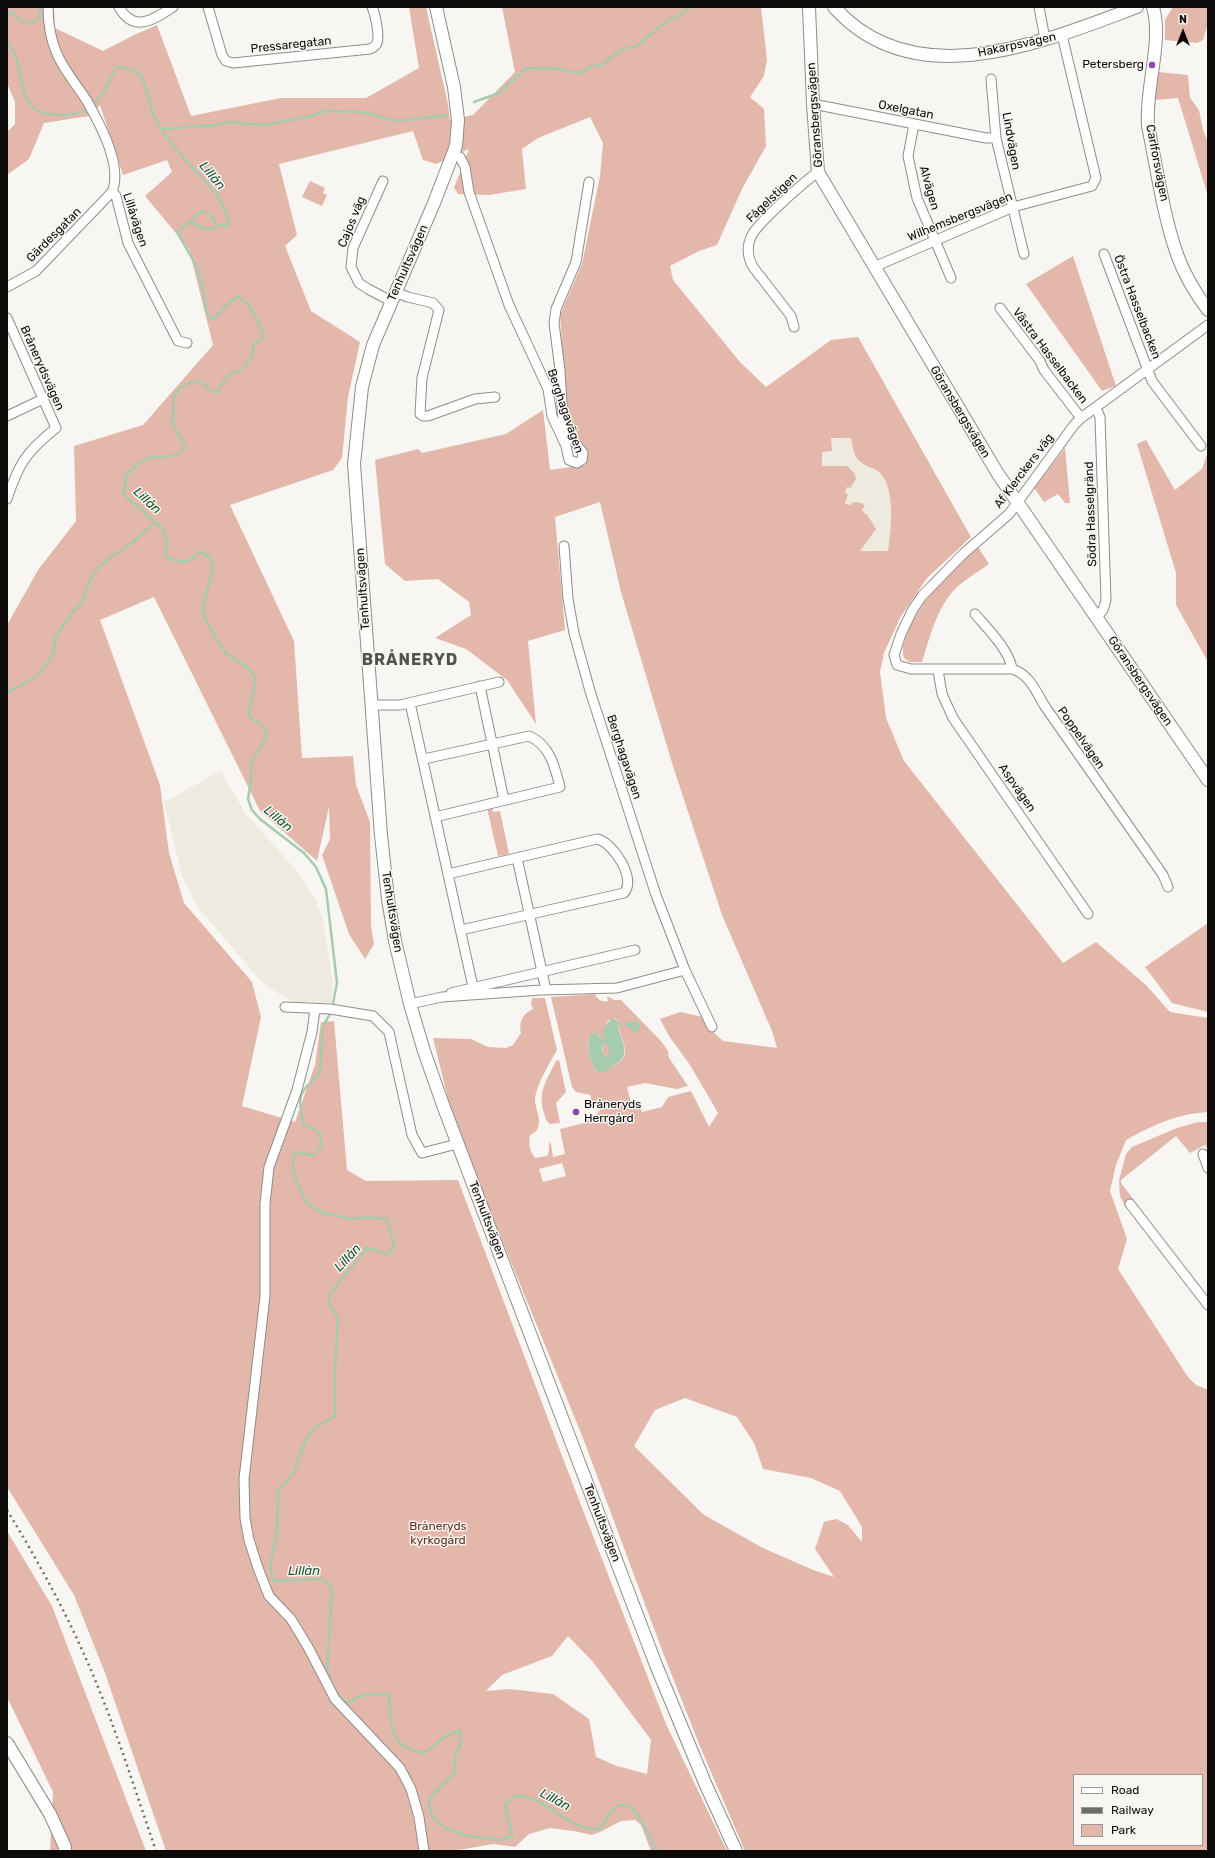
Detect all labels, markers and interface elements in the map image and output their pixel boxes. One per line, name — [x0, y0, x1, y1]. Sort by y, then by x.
north arrow — [1163, 12, 1203, 52]
text: N — [1179, 13, 1187, 26]
street label: Hakarpsvägen — [977, 30, 1057, 60]
street label: Pressaregatan — [250, 34, 332, 56]
place label: Petersberg — [1082, 58, 1144, 72]
marker: Petersberg — [1147, 60, 1157, 70]
street label: Göransbergsvägen — [804, 62, 826, 168]
street label: Oxelgatan — [877, 98, 935, 122]
street label: Lindvägen — [999, 111, 1023, 171]
street label: Carlforsvägen — [1142, 123, 1172, 203]
water label: Lillån — [196, 159, 228, 193]
street label: Alvägen — [916, 164, 942, 212]
street label: Fågelstigen — [744, 170, 800, 226]
street label: Wilhemsbergsvägen — [905, 189, 1015, 245]
street label: Lillåvägen — [119, 191, 151, 249]
street label: Cajos väg — [335, 194, 369, 250]
street label: Gärdesgatan — [24, 205, 84, 265]
street label: Tenhultsvägen — [385, 223, 431, 303]
street label: Östra Hasselbacken — [1111, 253, 1163, 361]
street label: Västra Hasselbacken — [1009, 305, 1091, 407]
street label: Brånerydsvägen — [17, 323, 67, 413]
street label: Göransbergsvägen — [927, 363, 993, 461]
street label: Berghagavägen — [544, 367, 586, 455]
street label: Af Klerckers väg — [991, 431, 1057, 511]
street label: Södra Hasselgränd — [1082, 461, 1100, 567]
water label: Lillån — [130, 484, 164, 518]
street label: Tenhultsvägen — [353, 548, 373, 630]
street label: Göransbergsvägen — [1105, 633, 1175, 729]
district label: BRÅNERYD — [362, 650, 458, 670]
street label: Poppelvägen — [1054, 704, 1108, 772]
street label: Berghagavägen — [604, 713, 644, 801]
street label: Aspvägen — [995, 761, 1039, 815]
water label: Lillån — [261, 803, 295, 835]
street label: Tenhultsvägen — [378, 870, 406, 954]
place label: Bråneryds Herrgård — [584, 1098, 641, 1126]
marker: Bråneryds Herrgård — [571, 1107, 581, 1117]
street label: Tenhultsvägen — [466, 1179, 508, 1261]
water label: Lillån — [331, 1241, 365, 1275]
street label: Tenhultsvägen — [581, 1482, 623, 1564]
park label: Bråneryds kyrkogård — [409, 1520, 467, 1548]
water label: Lillån — [288, 1563, 320, 1579]
legend — [1073, 1774, 1203, 1846]
text: Road — [1111, 1783, 1139, 1797]
water label: Lillån — [537, 1786, 573, 1814]
text: Railway — [1111, 1803, 1154, 1817]
text: Park — [1111, 1823, 1136, 1837]

